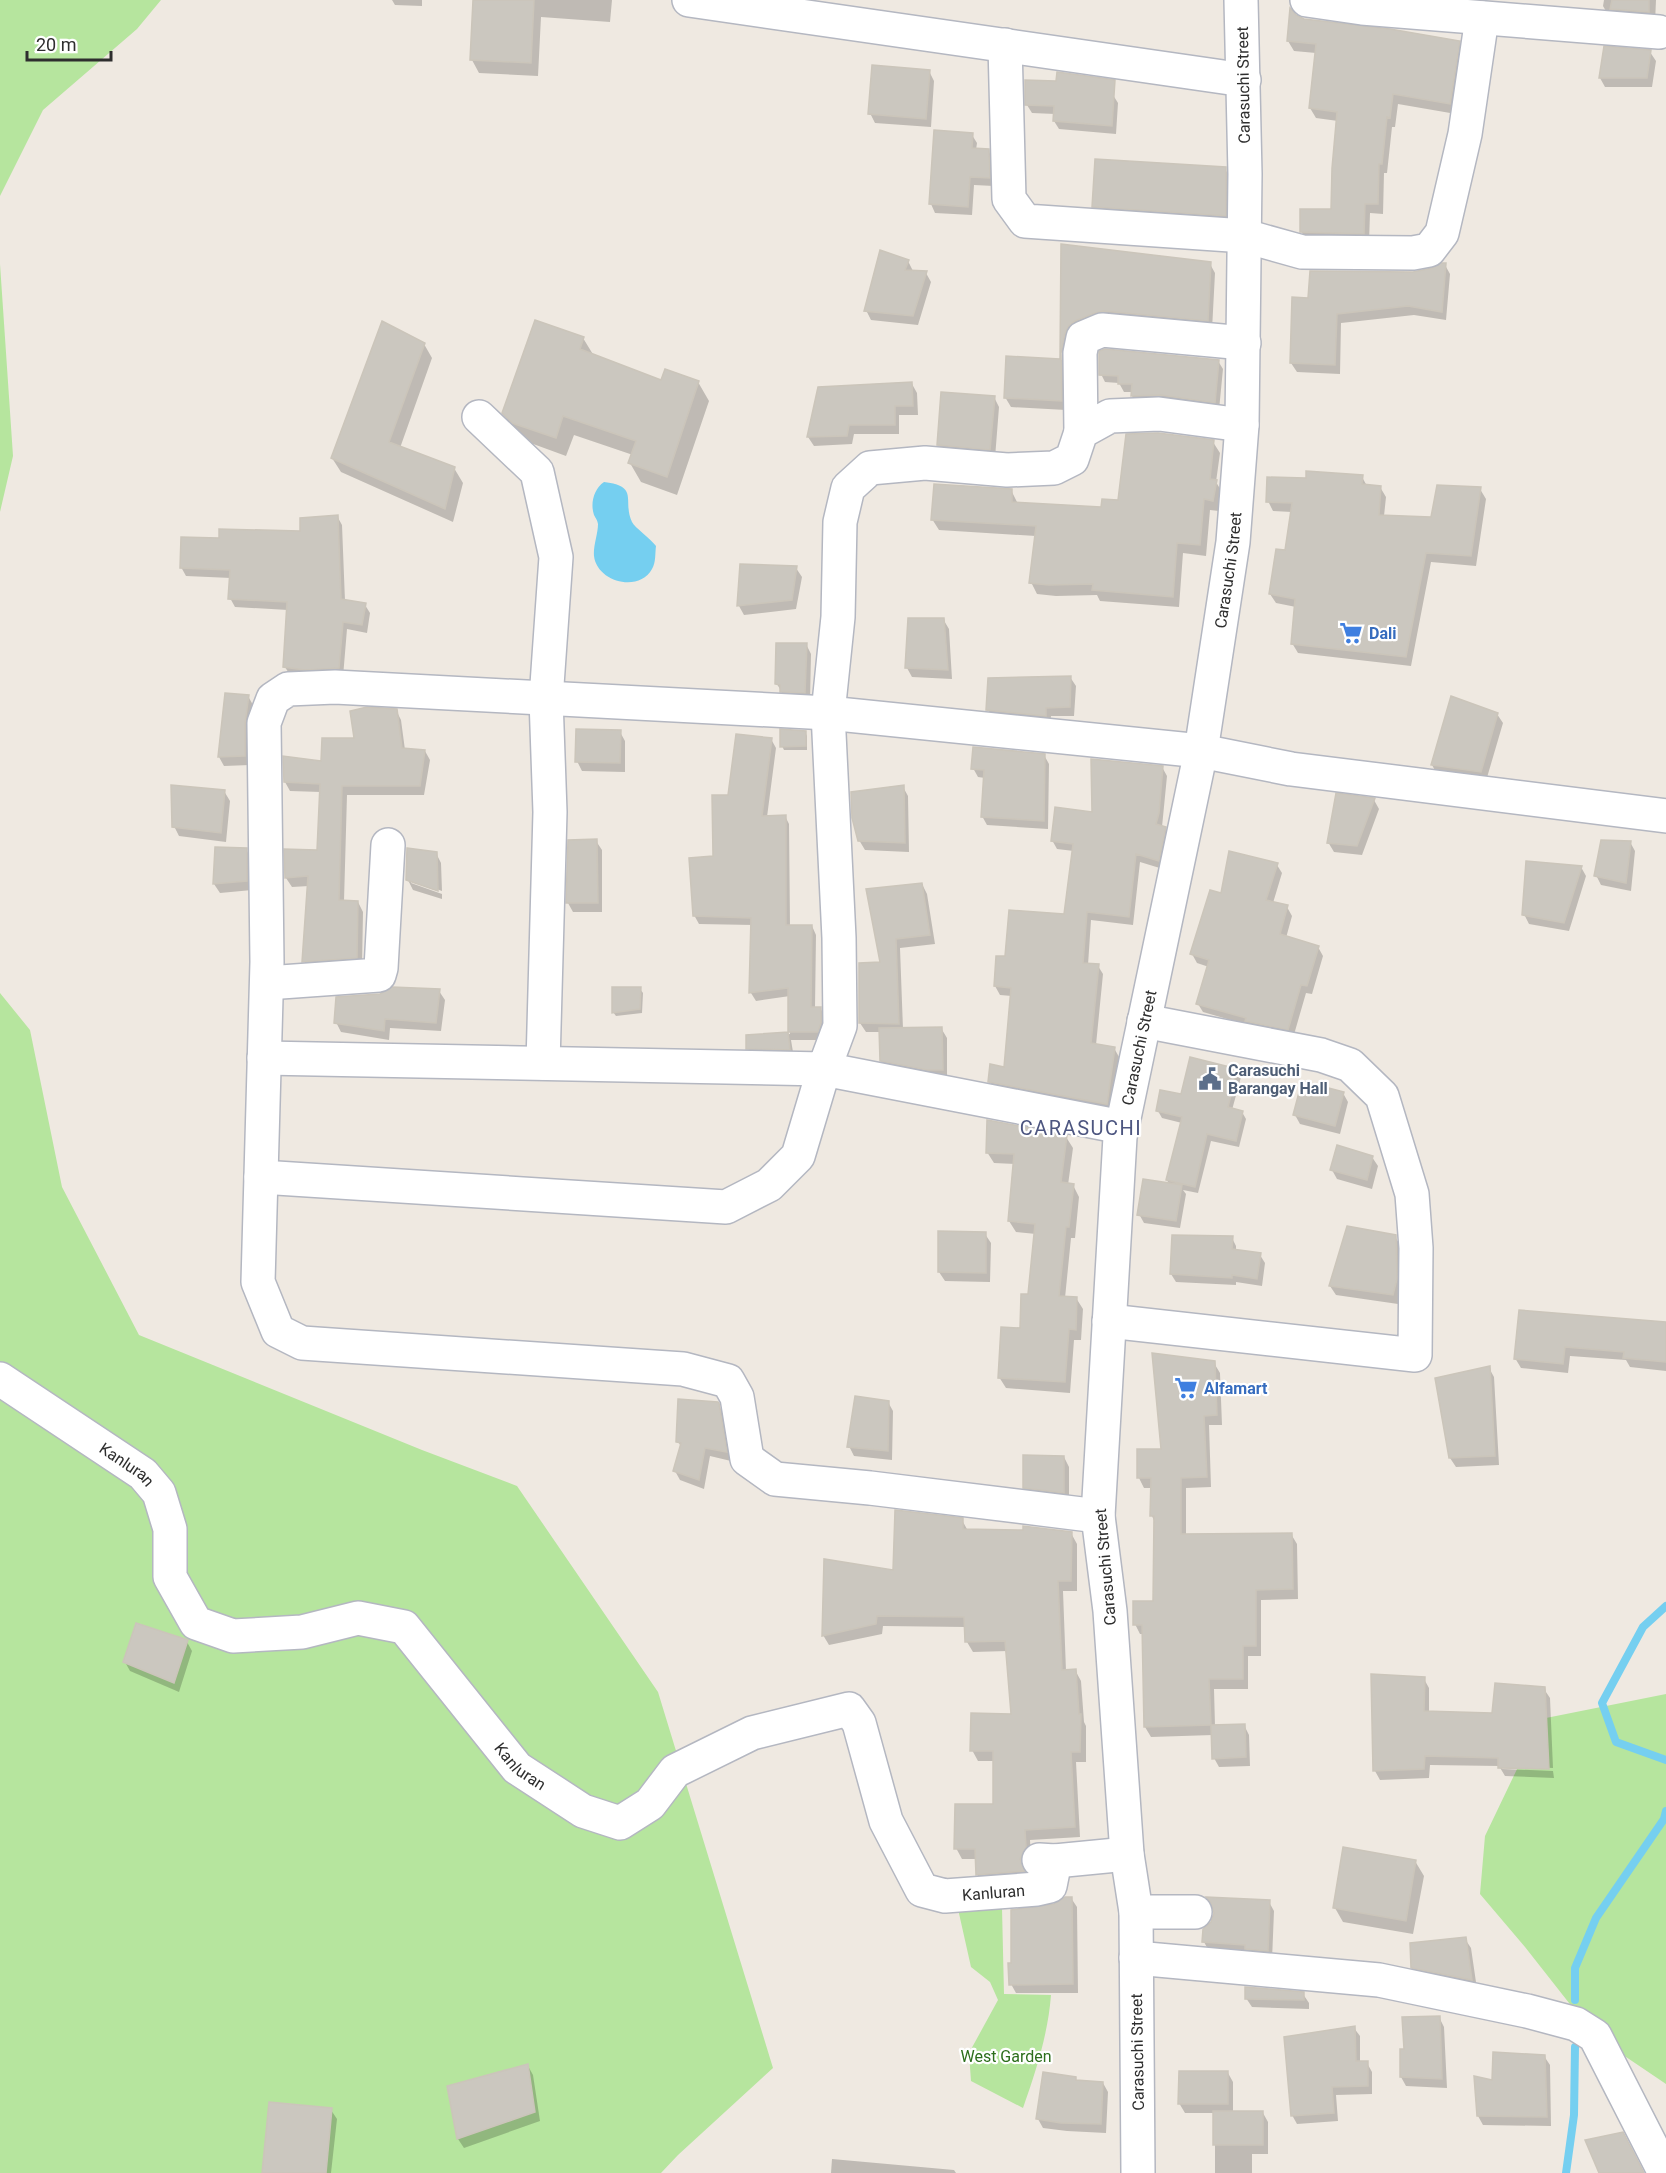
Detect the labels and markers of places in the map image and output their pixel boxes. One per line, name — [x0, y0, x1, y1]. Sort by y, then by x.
supermarket icon: Dali — [1338, 620, 1364, 646]
place label: Dali — [1369, 624, 1396, 643]
place label: Carasuchi Barangay Hall — [1228, 1061, 1328, 1098]
public building icon: Carasuchi Barangay Hall — [1197, 1066, 1223, 1092]
supermarket icon: Alfamart — [1173, 1375, 1199, 1401]
place label: Alfamart — [1204, 1379, 1268, 1398]

